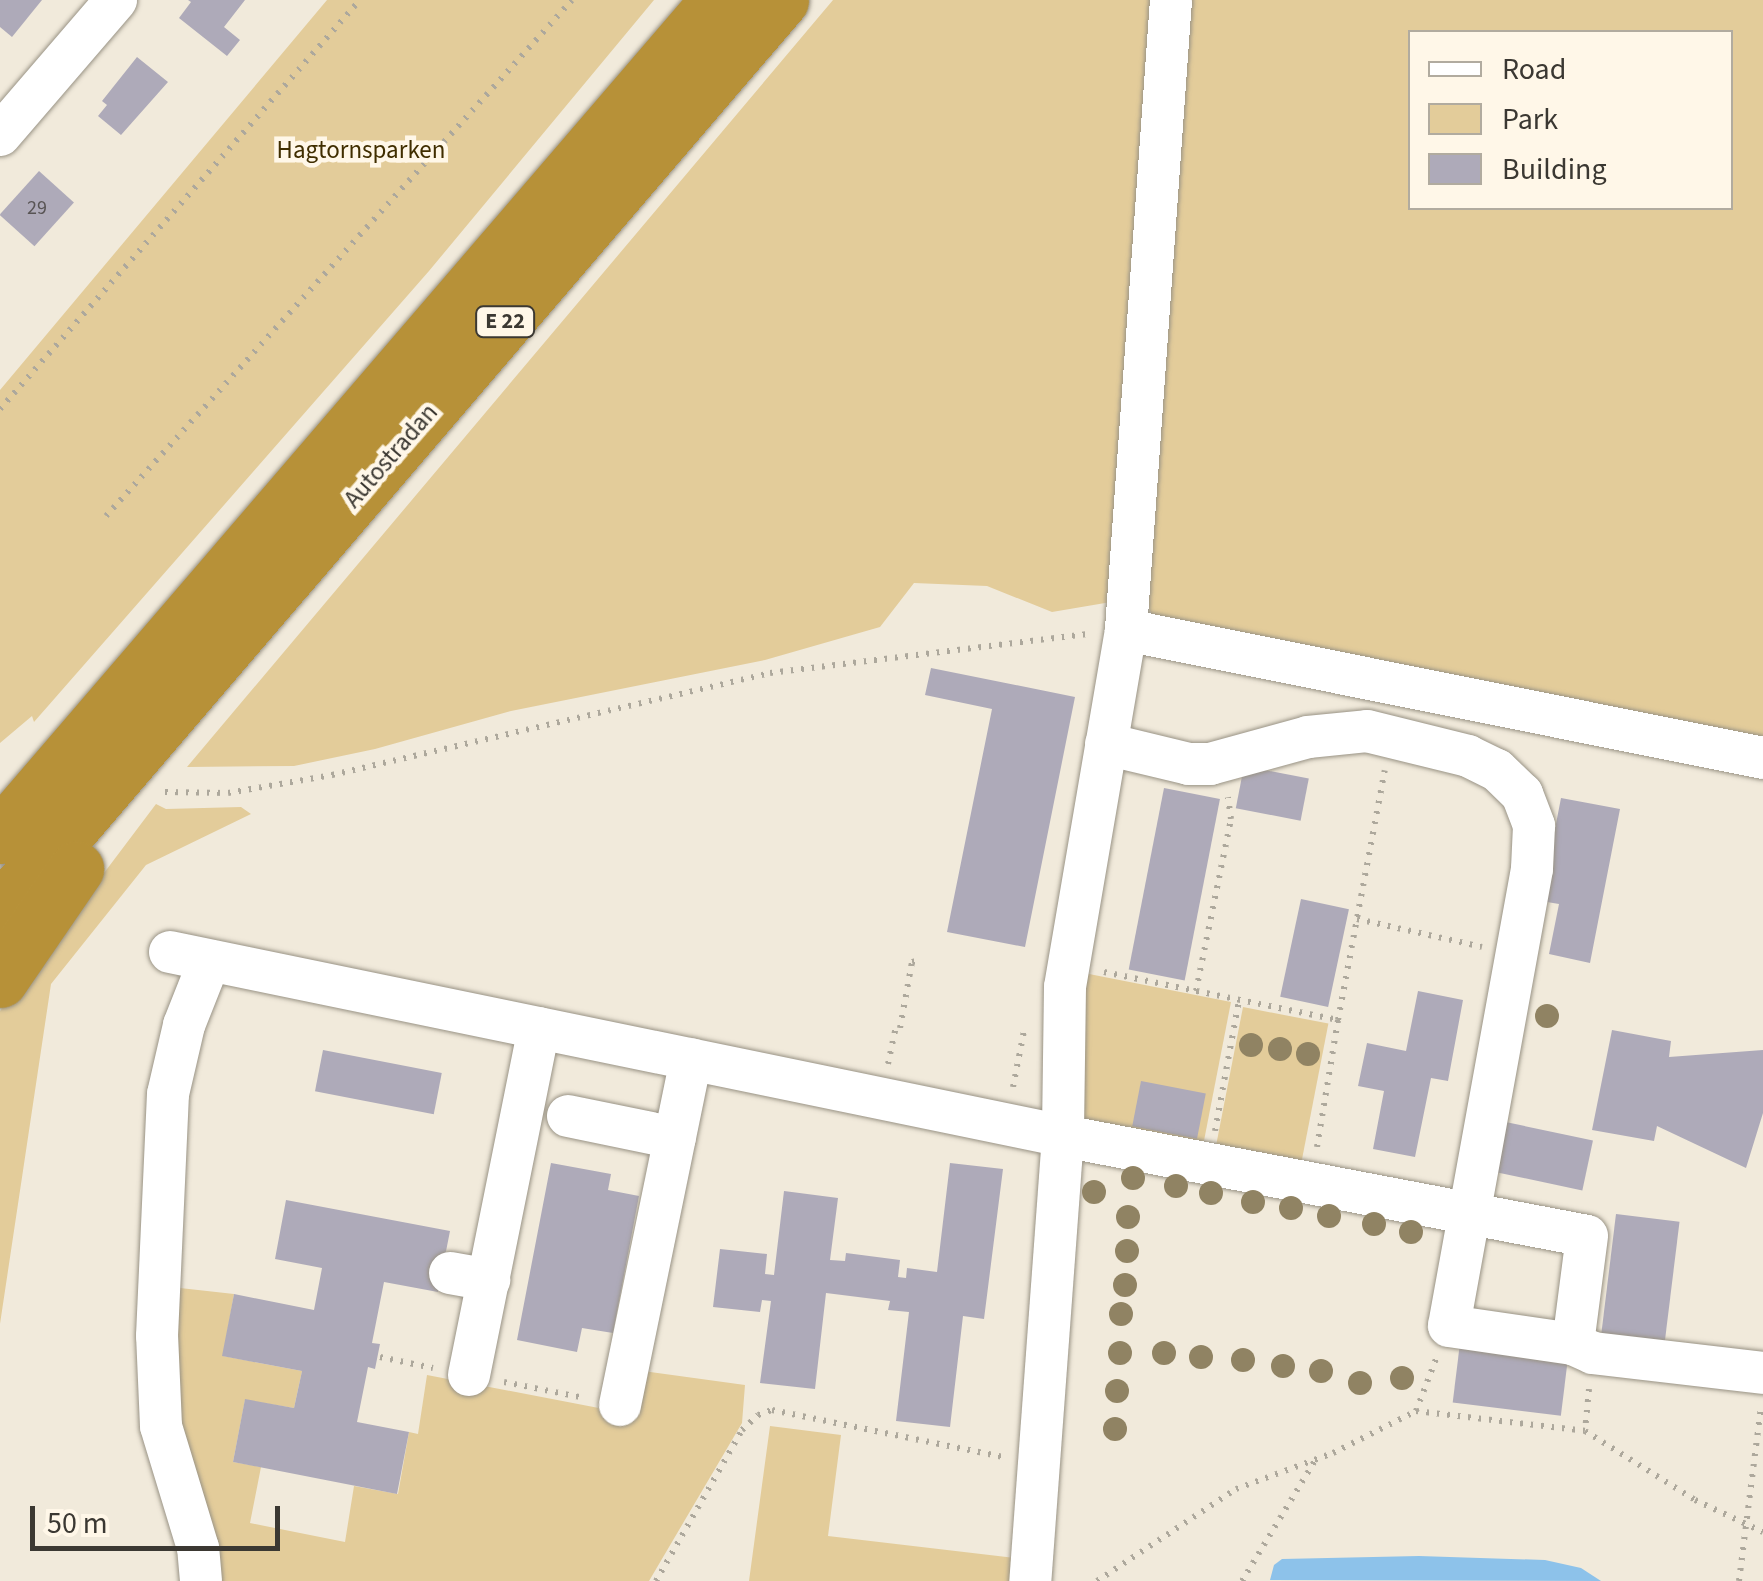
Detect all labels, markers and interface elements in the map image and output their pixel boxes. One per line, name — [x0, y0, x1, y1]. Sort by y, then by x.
legend — [1408, 30, 1733, 210]
text: Road — [1502, 48, 1566, 91]
text: Park — [1502, 98, 1558, 141]
park label: Hagtornsparken — [277, 135, 445, 165]
text: Building — [1502, 148, 1607, 191]
house number: 29 — [27, 196, 47, 220]
road number: E 22 — [475, 305, 535, 339]
street label: Autostradan — [338, 398, 444, 514]
scale bar — [35, 1486, 285, 1548]
text: 50 m — [47, 1502, 108, 1545]

